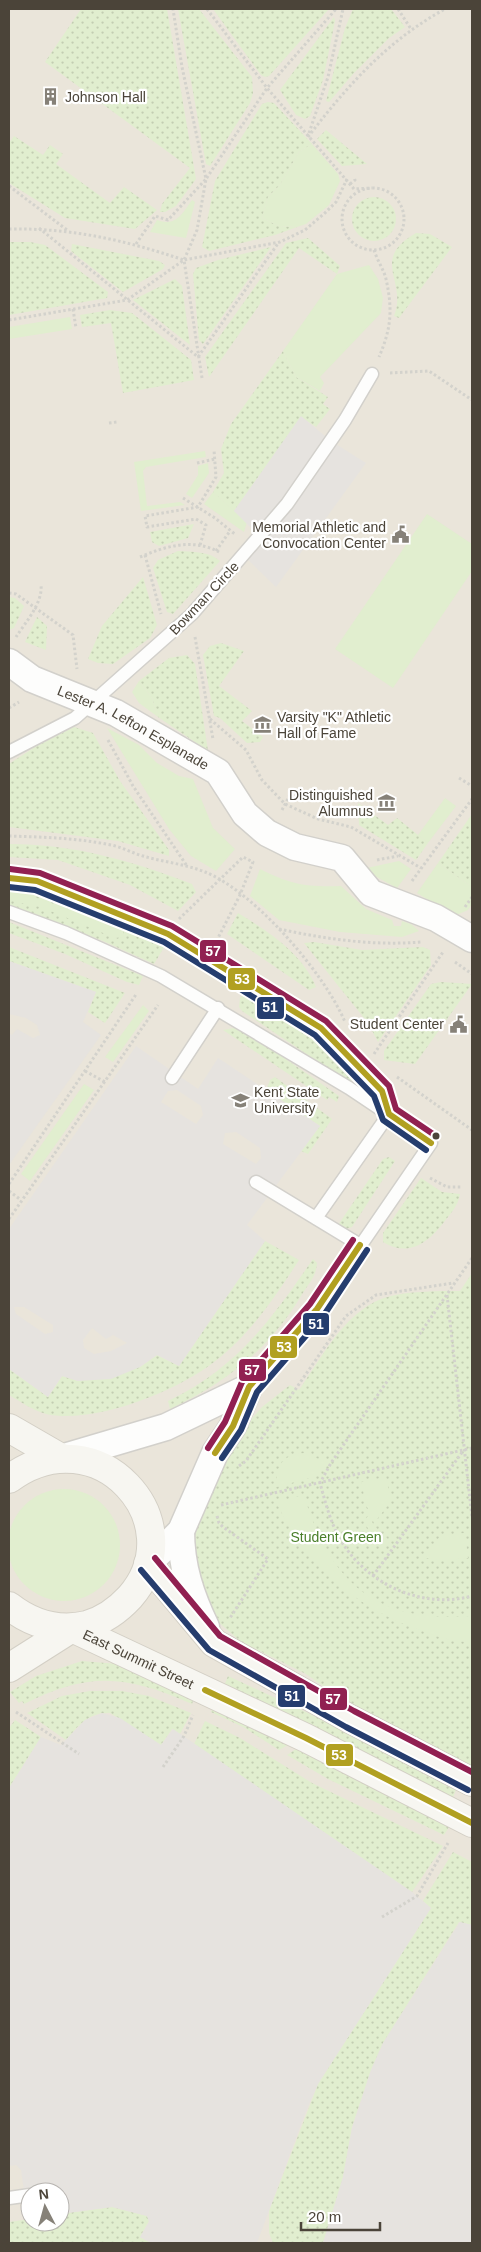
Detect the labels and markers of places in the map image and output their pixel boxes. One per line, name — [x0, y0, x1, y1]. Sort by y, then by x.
building icon: Johnson Hall — [41, 87, 61, 107]
place label: Johnson Hall — [65, 89, 146, 105]
place label: Memorial Athletic and Convocation Center — [252, 519, 386, 551]
public building icon: Memorial Athletic and Convocation Center — [390, 525, 410, 545]
place label: Varsity "K" Athletic Hall of Fame — [277, 709, 391, 741]
museum icon: Varsity "K" Athletic Hall of Fame — [253, 715, 273, 735]
place label: Distinguished Alumnus — [289, 787, 373, 819]
museum icon: Distinguished Alumnus — [377, 793, 397, 813]
public building icon: Student Center — [448, 1014, 468, 1034]
place label: Student Center — [350, 1016, 444, 1032]
place label: Kent State University — [254, 1084, 320, 1116]
school or university icon: Kent State University — [230, 1090, 250, 1110]
unlabelled marker — [431, 1131, 441, 1141]

